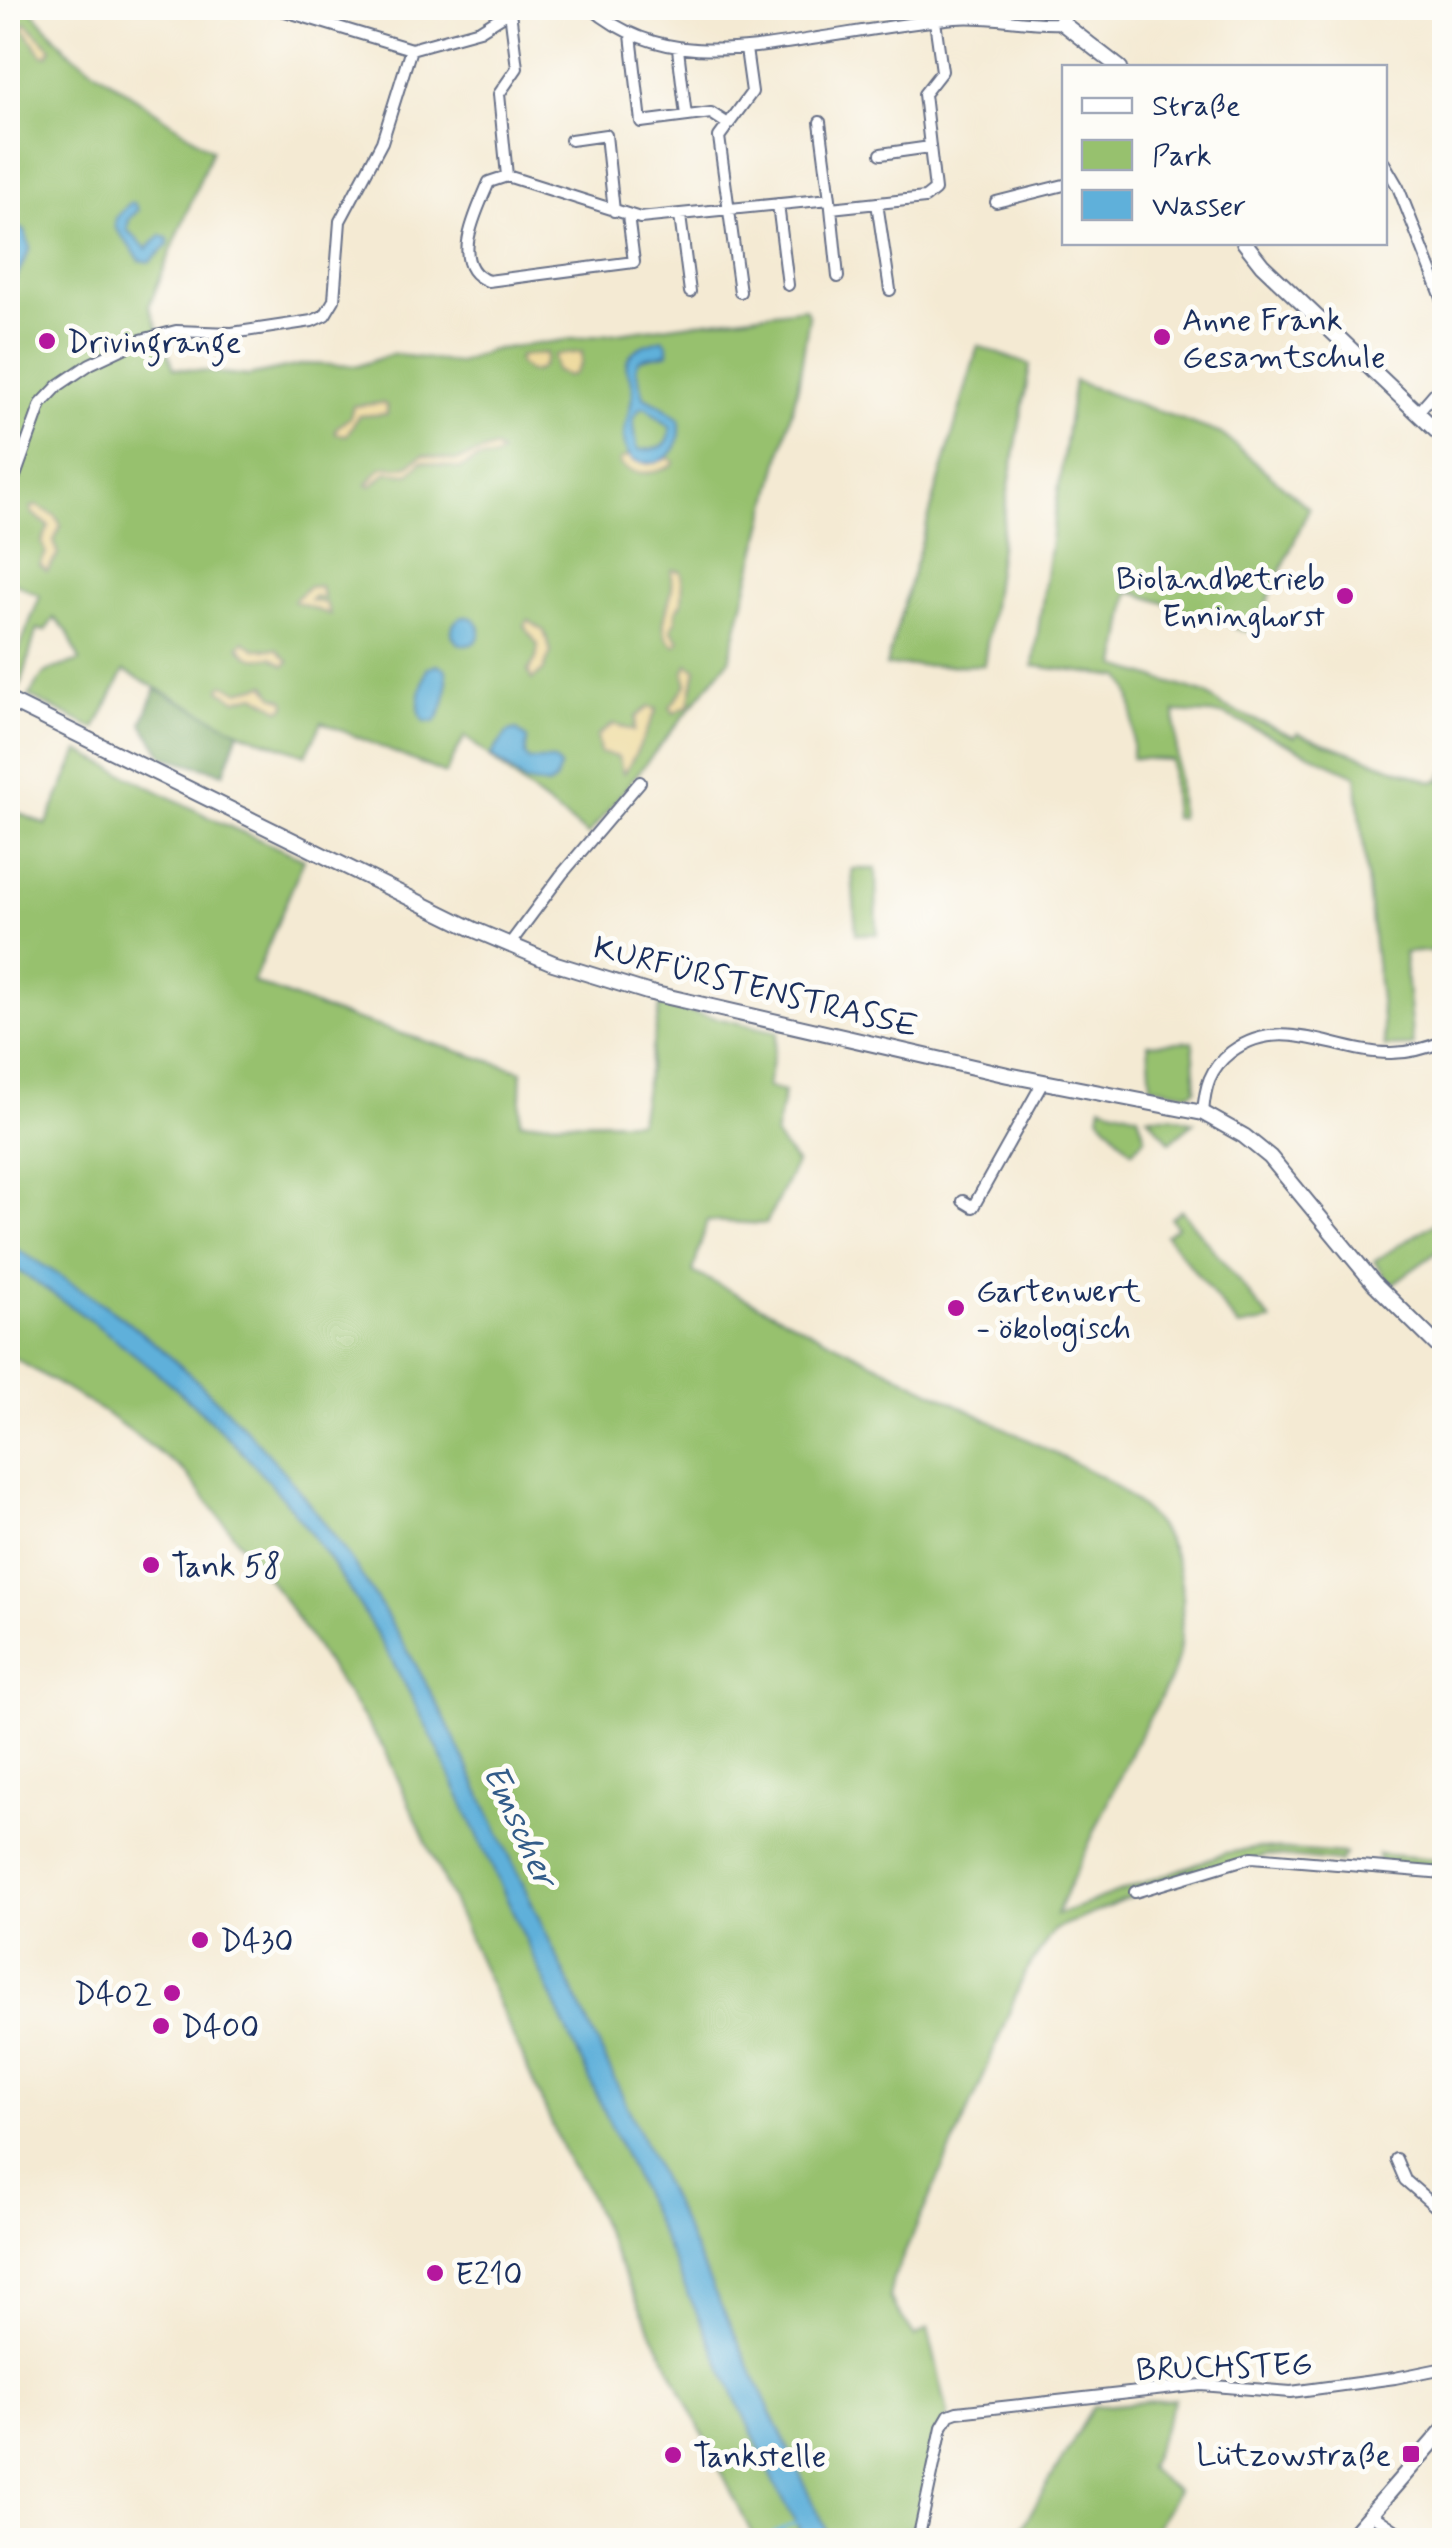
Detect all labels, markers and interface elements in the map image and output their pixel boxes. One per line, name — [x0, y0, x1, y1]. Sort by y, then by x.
legend — [1062, 65, 1387, 245]
text: Straße — [1152, 87, 1240, 126]
text: Park — [1152, 137, 1212, 176]
text: Wasser — [1152, 187, 1246, 226]
place label: Anne Frank Gesamtschule — [1182, 300, 1386, 379]
place label: Drivingrange — [67, 322, 241, 367]
marker: Anne Frank Gesamtschule — [1151, 326, 1173, 348]
marker: Drivingrange — [36, 330, 58, 352]
place label: Biolandbetrieb Enninghorst — [1116, 559, 1325, 638]
marker: Biolandbetrieb Enninghorst — [1334, 585, 1356, 607]
street label: KURFÜRSTENSTRASSE — [589, 927, 922, 1049]
place label: Gartenwert - ökologisch — [976, 1271, 1141, 1352]
marker: Gartenwert - ökologisch — [945, 1297, 967, 1319]
place label: Tank 58 — [171, 1546, 281, 1588]
marker: Tank 58 — [140, 1554, 162, 1576]
water label: Emscher — [471, 1757, 569, 1897]
place label: D430 — [220, 1921, 293, 1963]
marker: D430 — [189, 1929, 211, 1951]
place label: D402 — [74, 1974, 152, 2016]
marker: D402 — [161, 1982, 183, 2004]
place label: D400 — [181, 2007, 259, 2049]
marker: D400 — [150, 2015, 172, 2037]
place label: E210 — [455, 2254, 522, 2296]
marker: E210 — [424, 2262, 446, 2284]
street label: BRUCHSTEG — [1135, 2344, 1313, 2392]
place label: Lützowstraße — [1197, 2435, 1391, 2477]
place label: Tankstelle — [693, 2436, 826, 2478]
marker: Lützowstraße — [1400, 2443, 1422, 2465]
marker: Tankstelle — [662, 2444, 684, 2466]

